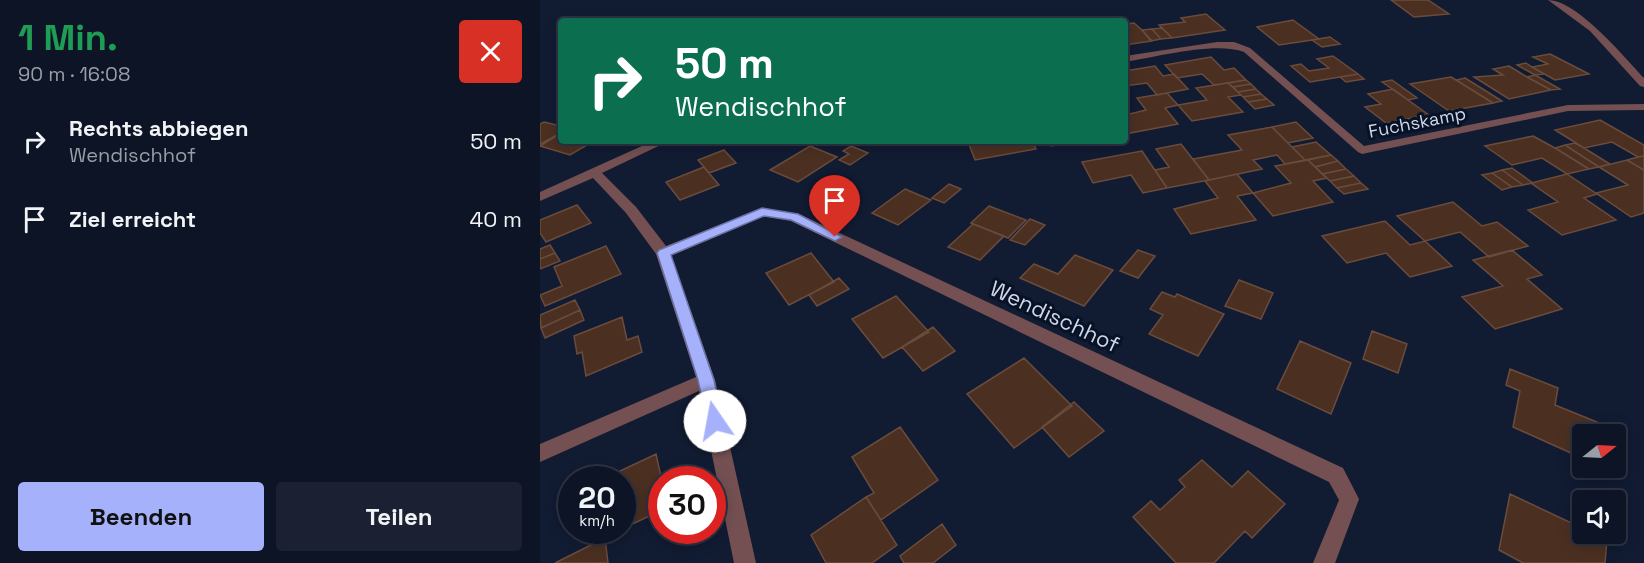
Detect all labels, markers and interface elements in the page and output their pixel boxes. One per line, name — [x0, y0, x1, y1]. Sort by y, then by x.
text: 1 Min. — [18, 15, 118, 61]
button: close — [459, 20, 522, 83]
text: 50 m — [675, 37, 774, 90]
icon: right — [576, 42, 654, 120]
text: 90 m · 16:08 — [18, 61, 130, 87]
text: Wendischhof — [675, 89, 846, 124]
street label: Fuchskamp — [1366, 101, 1468, 143]
text: Rechts abbiegen — [69, 114, 249, 142]
icon: right — [18, 125, 51, 158]
text: 50 m — [470, 127, 522, 155]
text: Wendischhof — [69, 142, 196, 168]
pin — [809, 175, 860, 237]
icon: arrive — [818, 184, 851, 217]
icon: arrive — [18, 203, 51, 236]
text: Ziel erreicht — [69, 205, 196, 233]
text: 40 m — [470, 205, 522, 233]
street label: Wendischhof — [986, 274, 1124, 358]
position arrow — [683, 389, 747, 453]
north arrow — [1572, 424, 1626, 478]
map controls — [1572, 424, 1626, 544]
speed limit sign: 30 — [648, 466, 726, 544]
text: 20 — [578, 478, 616, 517]
button: Beenden — [18, 482, 264, 551]
button: Teilen — [276, 482, 522, 551]
button: sound — [1572, 490, 1626, 544]
text: km/h — [579, 511, 615, 530]

